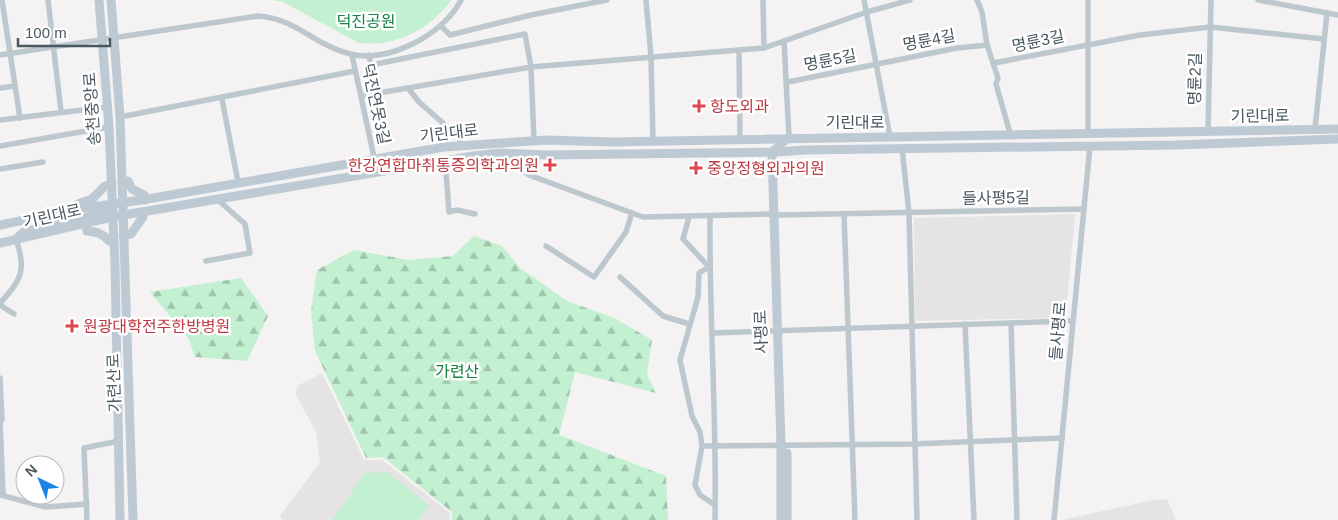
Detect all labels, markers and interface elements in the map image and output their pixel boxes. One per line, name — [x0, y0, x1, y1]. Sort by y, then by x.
park label: 덕진공원 — [337, 13, 395, 30]
scale bar — [18, 15, 110, 47]
text: 100 m — [25, 24, 67, 41]
street label: 명륜4길 — [901, 27, 957, 53]
street label: 명륜3길 — [1010, 27, 1066, 55]
street label: 명륜5길 — [802, 47, 858, 73]
street label: 명륜2길 — [1186, 52, 1204, 106]
street label: 덕진연못3길 — [359, 62, 393, 146]
street label: 송천중앙로 — [81, 71, 103, 146]
place label: 항도외과 — [710, 98, 769, 115]
marker: 항도외과 — [692, 99, 706, 113]
street label: 기린대로 — [1230, 107, 1290, 125]
street label: 기린대로 — [826, 114, 885, 131]
street label: 기린대로 — [419, 121, 480, 145]
place label: 한강연합마취통증의학과의원 — [348, 157, 539, 174]
marker: 한강연합마취통증의학과의원 — [543, 158, 557, 172]
place label: 중앙정형외과의원 — [707, 160, 825, 177]
marker: 중앙정형외과의원 — [689, 161, 703, 175]
street label: 들사평5길 — [962, 189, 1030, 207]
street label: 기린대로 — [21, 201, 83, 231]
street label: 들사평로 — [1047, 301, 1069, 361]
street label: 사평로 — [752, 309, 770, 354]
place label: 원광대학전주한방병원 — [83, 318, 230, 335]
marker: 원광대학전주한방병원 — [65, 319, 79, 333]
street label: 가련산로 — [104, 353, 124, 413]
park label: 가련산 — [435, 363, 479, 380]
north arrow — [15, 455, 65, 505]
text: N — [22, 461, 40, 480]

